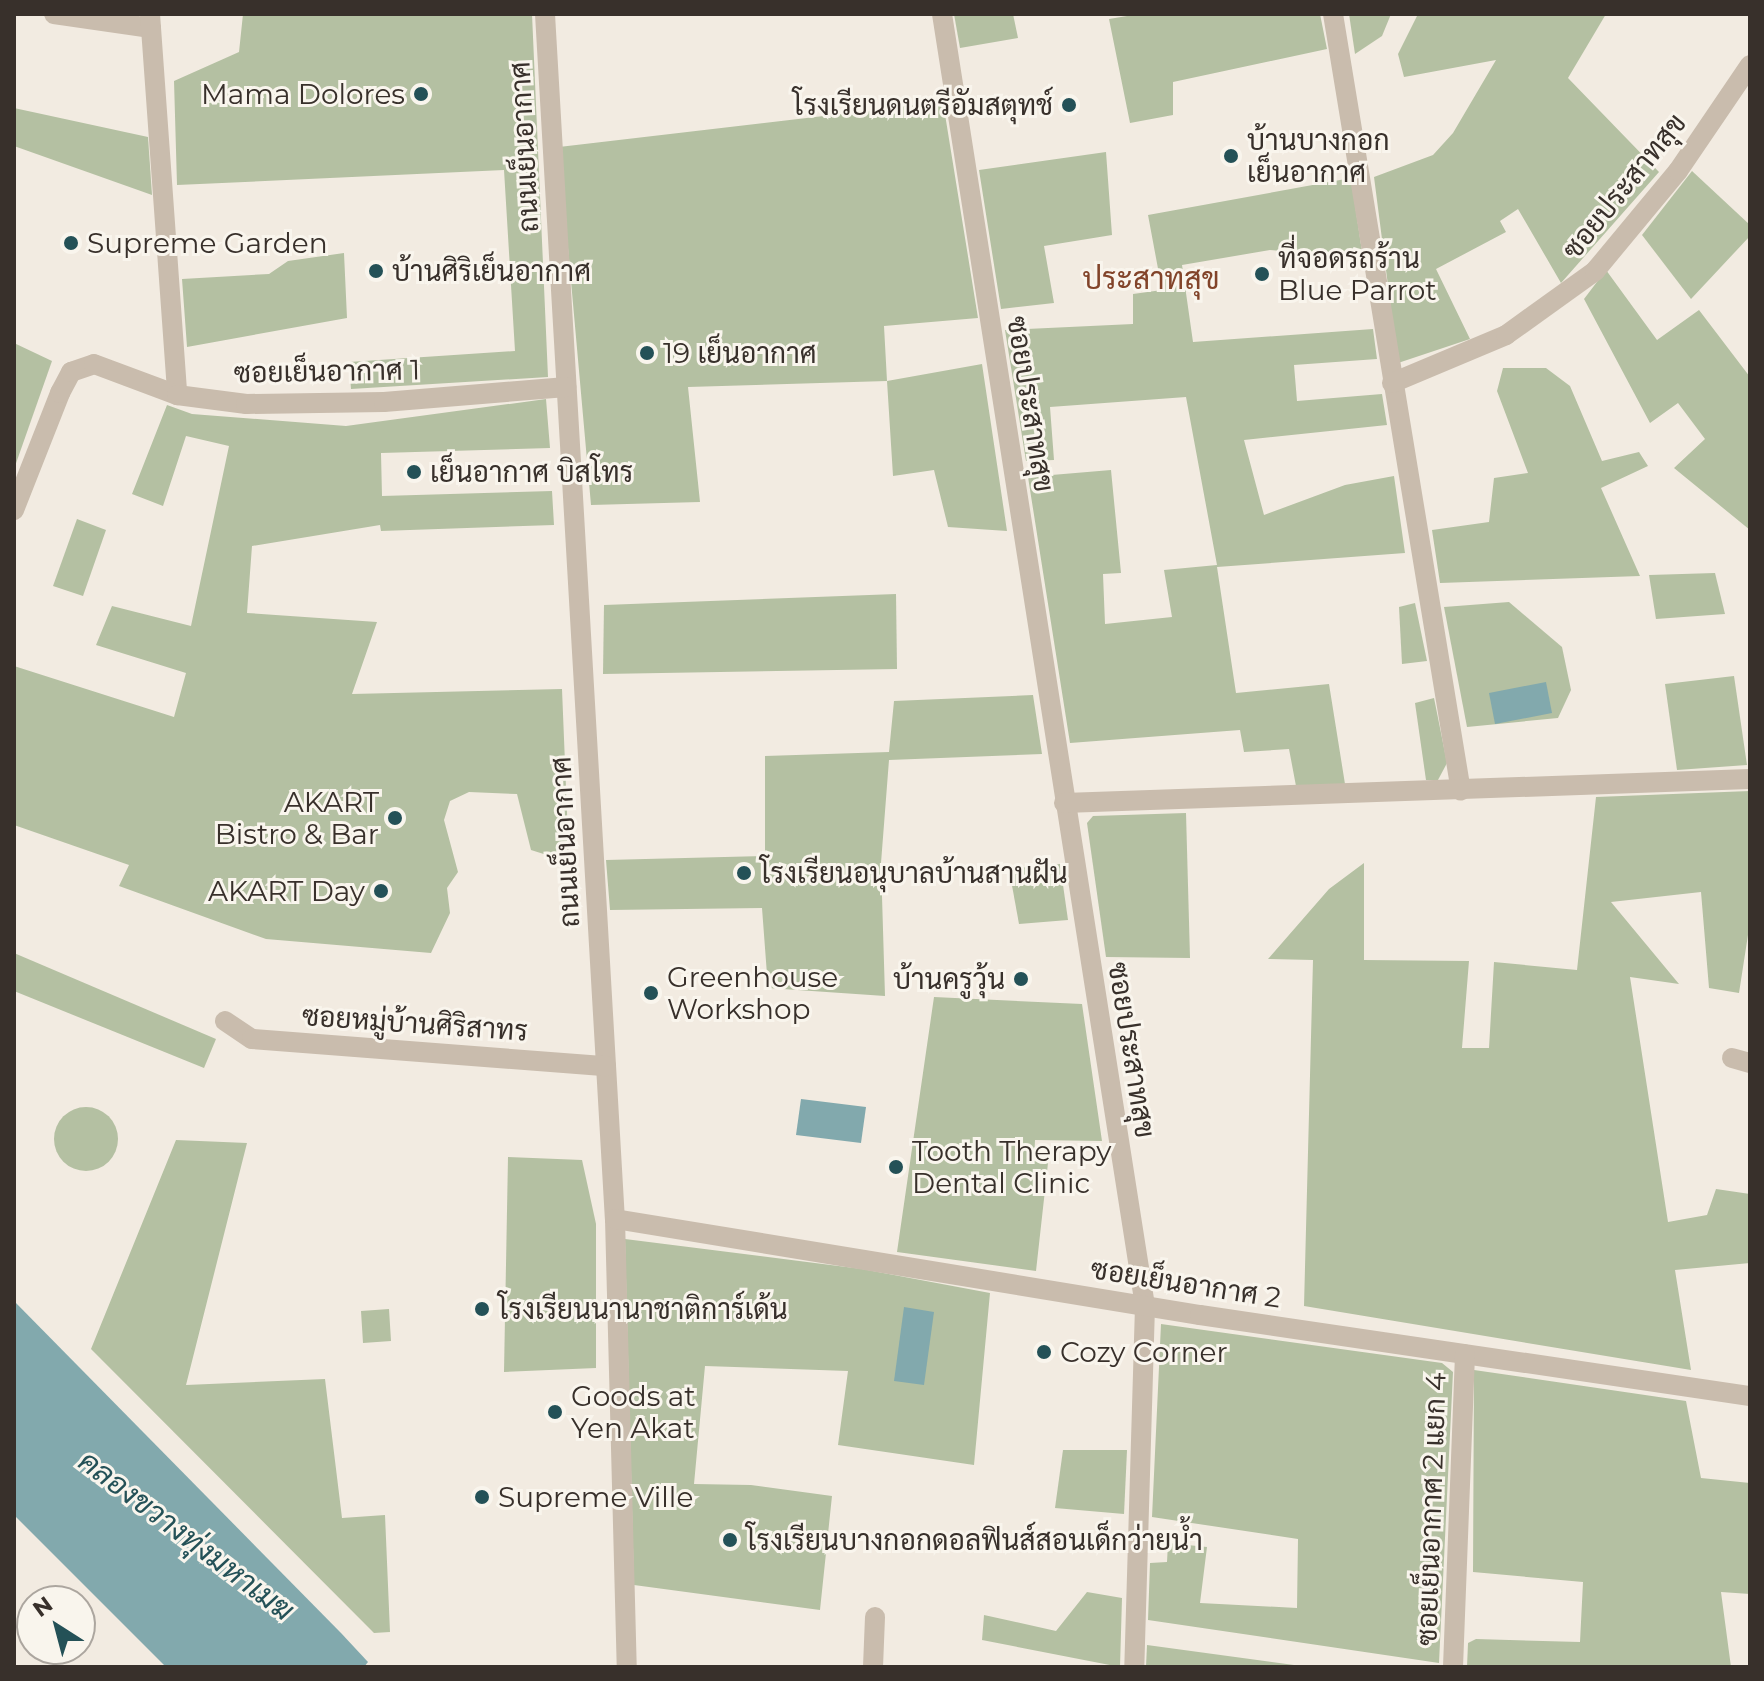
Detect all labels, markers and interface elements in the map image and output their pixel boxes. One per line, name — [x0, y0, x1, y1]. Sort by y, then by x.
street label: ถนนเย็นอากาศ — [503, 61, 545, 233]
place label: Mama Dolores — [201, 77, 405, 111]
marker: Mama Dolores — [412, 85, 430, 103]
place label: โรงเรียนดนตรีอัมสตุทช์ — [793, 88, 1053, 122]
marker: โรงเรียนดนตรีอัมสตุทช์ — [1060, 96, 1078, 114]
street label: ซอยประสาทสุข — [1555, 106, 1693, 266]
place label: บ้านบางกอก เย็นอากาศ — [1247, 123, 1390, 189]
marker: บ้านบางกอก เย็นอากาศ — [1222, 147, 1240, 165]
place label: Supreme Garden — [87, 226, 328, 260]
marker: Supreme Garden — [62, 234, 80, 252]
place label: ที่จอดรถร้าน Blue Parrot — [1278, 241, 1437, 307]
place label: บ้านศิริเย็นอากาศ — [392, 254, 591, 288]
district label: ประสาทสุข — [1082, 261, 1220, 297]
marker: บ้านศิริเย็นอากาศ — [367, 262, 385, 280]
marker: ที่จอดรถร้าน Blue Parrot — [1253, 265, 1271, 283]
street label: ซอยประสาทสุข — [1001, 314, 1061, 494]
place label: 19 เย็นอากาศ — [663, 336, 817, 370]
marker: 19 เย็นอากาศ — [638, 344, 656, 362]
street label: ซอยเย็นอากาศ 1 — [234, 353, 420, 389]
place label: เย็นอากาศ บิสโทร — [430, 455, 633, 489]
marker: เย็นอากาศ บิสโทร — [405, 463, 423, 481]
street label: ถนนเย็นอากาศ — [544, 756, 586, 928]
place label: AKART Bistro & Bar — [215, 785, 379, 851]
marker: AKART Bistro & Bar — [386, 809, 404, 827]
place label: โรงเรียนอนุบาลบ้านสานฝัน — [760, 856, 1067, 890]
marker: โรงเรียนอนุบาลบ้านสานฝัน — [735, 864, 753, 882]
place label: AKART Day — [208, 874, 365, 908]
marker: AKART Day — [372, 882, 390, 900]
place label: Greenhouse Workshop — [667, 960, 838, 1026]
street label: ซอยประสาทสุข — [1102, 960, 1162, 1140]
place label: บ้านครูวุ้น — [893, 962, 1005, 996]
marker: บ้านครูวุ้น — [1012, 970, 1030, 988]
marker: Greenhouse Workshop — [642, 984, 660, 1002]
street label: ซอยหมู่บ้านศิริสาทร — [301, 998, 529, 1048]
place label: Tooth Therapy Dental Clinic — [912, 1134, 1112, 1200]
marker: Tooth Therapy Dental Clinic — [887, 1158, 905, 1176]
street label: ซอยเย็นอากาศ 2 — [1089, 1251, 1283, 1315]
place label: โรงเรียนนานาชาติการ์เด้น — [498, 1292, 788, 1326]
marker: โรงเรียนนานาชาติการ์เด้น — [473, 1300, 491, 1318]
place label: Cozy Corner — [1060, 1335, 1228, 1369]
marker: Cozy Corner — [1035, 1343, 1053, 1361]
street label: ซอยเย็นอากาศ 2 แยก 4 — [1409, 1372, 1453, 1646]
place label: Goods at Yen Akat — [571, 1379, 696, 1445]
marker: Goods at Yen Akat — [546, 1403, 564, 1421]
water label: คลองขวางทุ่งมหาเมฆ — [71, 1443, 301, 1629]
place label: Supreme Ville — [498, 1480, 693, 1514]
marker: Supreme Ville — [473, 1488, 491, 1506]
place label: โรงเรียนบางกอกดอลฟินส์สอนเด็กว่ายน้ำ — [746, 1523, 1203, 1557]
marker: โรงเรียนบางกอกดอลฟินส์สอนเด็กว่ายน้ำ — [721, 1531, 739, 1549]
north arrow — [16, 1585, 96, 1665]
text: N — [28, 1591, 58, 1623]

